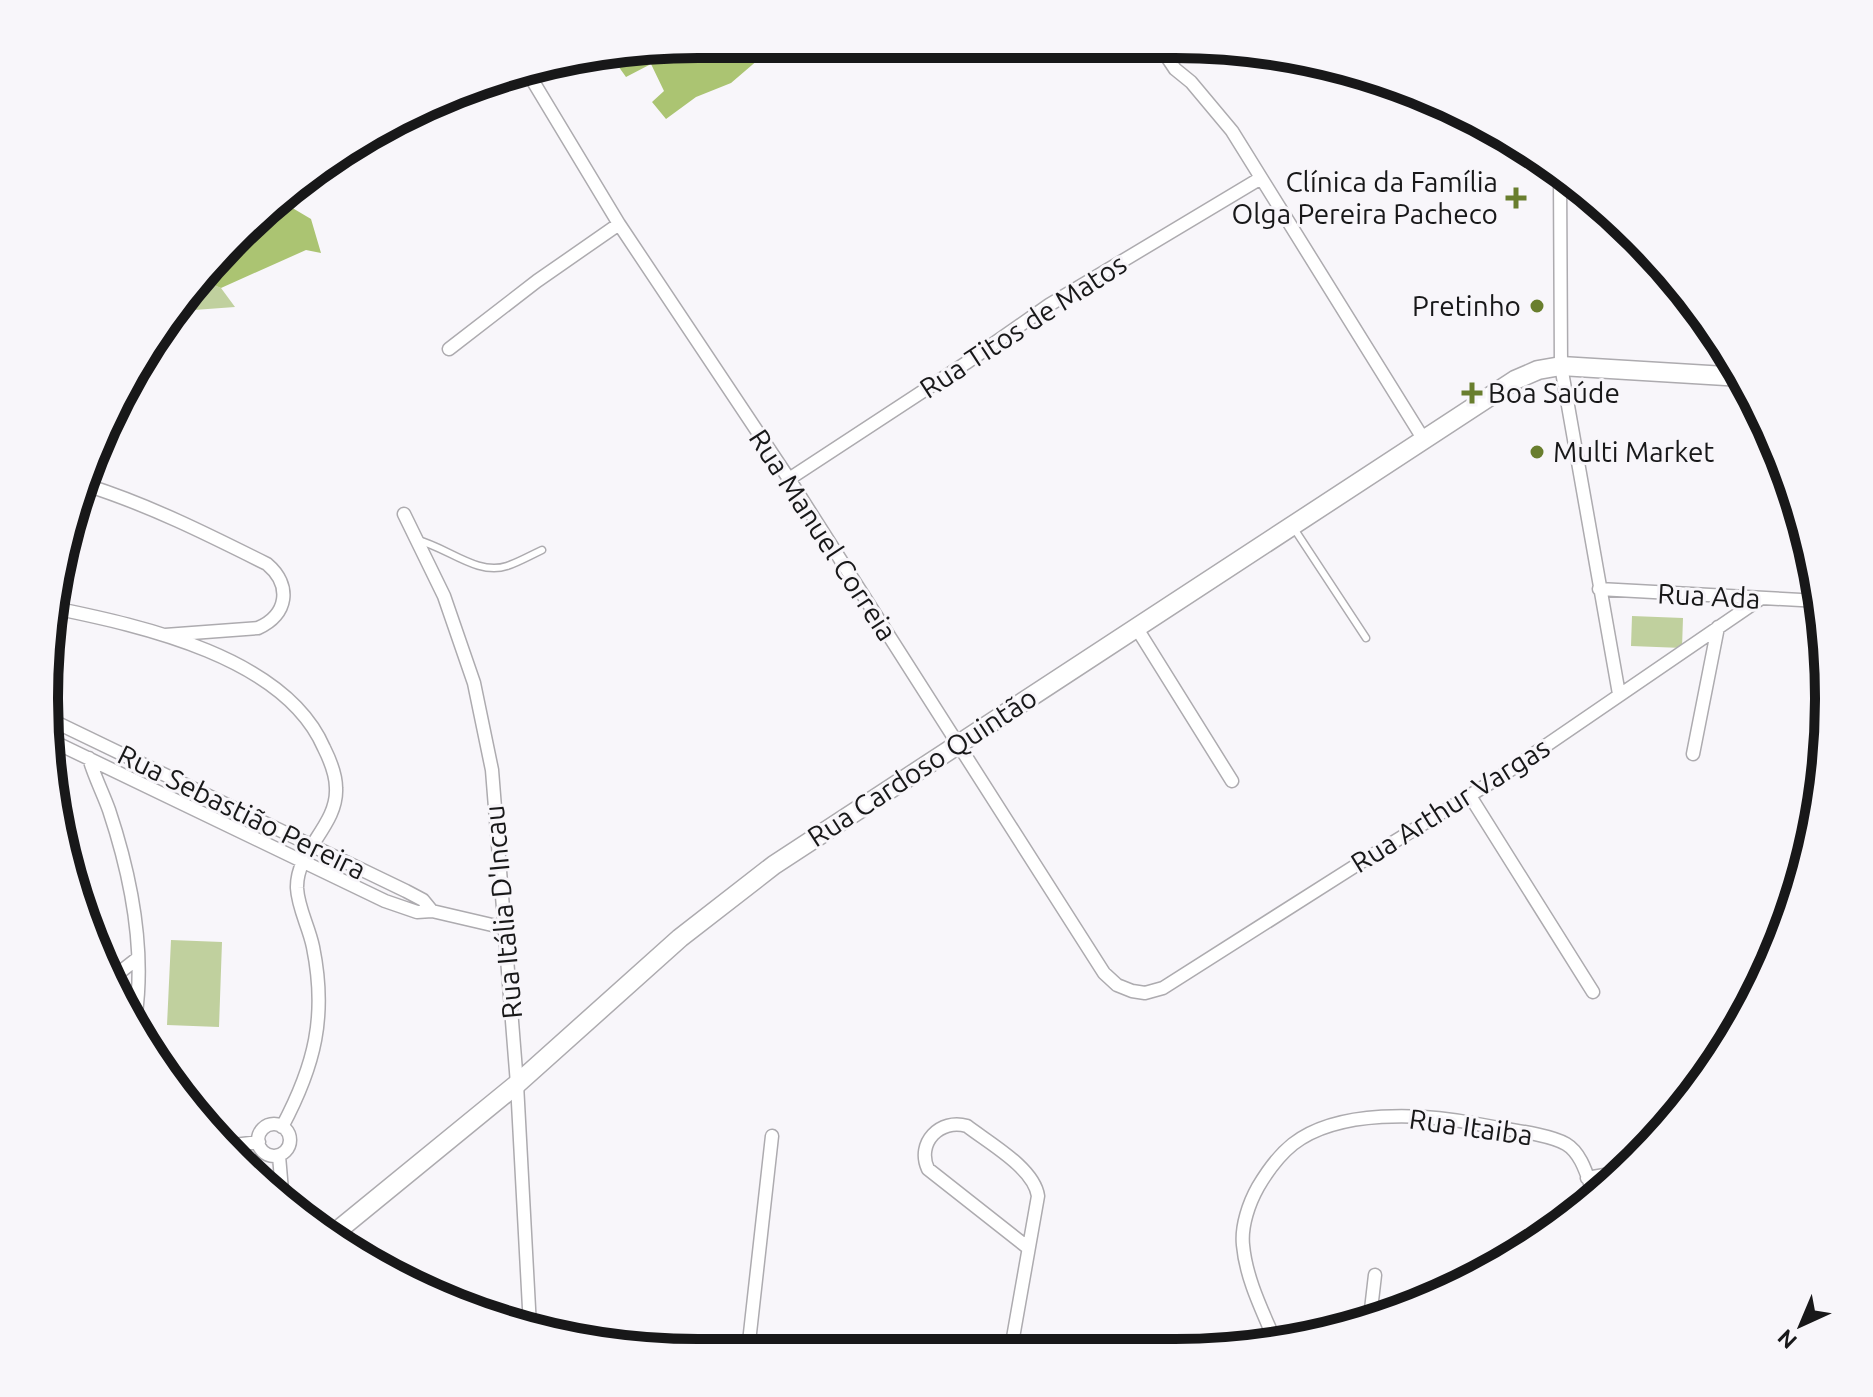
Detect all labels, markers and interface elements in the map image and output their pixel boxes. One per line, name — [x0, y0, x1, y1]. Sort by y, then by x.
place label: Clínica da Família Olga Pereira Pacheco — [1231, 166, 1498, 229]
marker: Clínica da Família Olga Pereira Pacheco — [1505, 187, 1527, 209]
street label: Rua Titos de Matos — [914, 247, 1132, 404]
place label: Pretinho — [1412, 290, 1521, 321]
marker: Pretinho — [1528, 297, 1546, 315]
place label: Boa Saúde — [1488, 377, 1620, 408]
marker: Boa Saúde — [1463, 384, 1481, 402]
street label: Rua Manuel Correia — [744, 423, 903, 646]
place label: Multi Market — [1553, 436, 1714, 467]
marker: Multi Market — [1528, 443, 1546, 461]
street label: Rua Ada — [1657, 577, 1761, 614]
street label: Rua Cardoso Quintão — [802, 681, 1042, 852]
street label: Rua Arthur Vargas — [1345, 731, 1555, 878]
street label: Rua Sebastião Pereira — [113, 738, 371, 885]
street label: Rua Itália D'Incau — [478, 804, 527, 1020]
street label: Rua Itaiba — [1407, 1103, 1535, 1151]
north arrow — [1761, 1285, 1841, 1365]
text: N — [1772, 1325, 1801, 1354]

